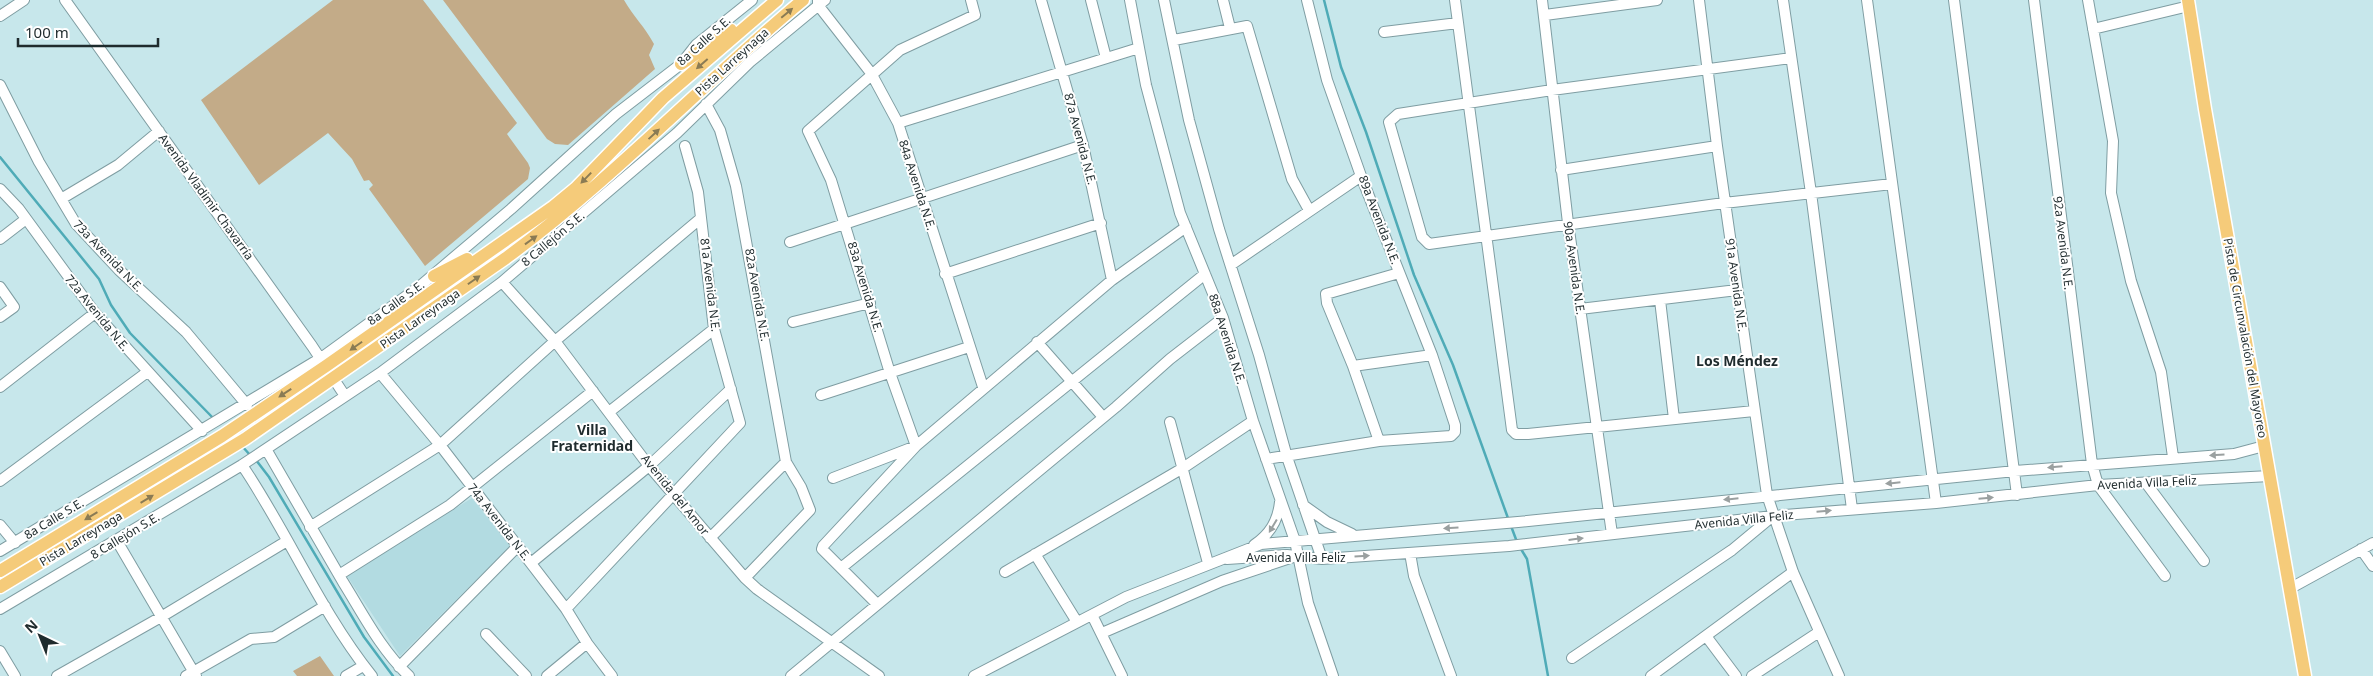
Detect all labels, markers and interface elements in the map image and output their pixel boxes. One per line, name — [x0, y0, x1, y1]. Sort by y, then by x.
one-way arrow — [781, 8, 794, 19]
street label: 8a Calle S.E. — [673, 12, 734, 69]
scale bar — [18, 15, 158, 47]
text: 100 m — [25, 22, 69, 42]
street label: Pista Larreynaga — [691, 24, 772, 99]
one-way arrow — [695, 59, 708, 70]
street label: 87a Avenida N.E. — [1060, 91, 1101, 187]
one-way arrow — [648, 128, 660, 140]
street label: Avenida Vladimir Chavarría — [155, 130, 258, 263]
street label: 84a Avenida N.E. — [895, 137, 940, 232]
one-way arrow — [580, 172, 592, 184]
street label: 89a Avenida N.E. — [1355, 173, 1404, 267]
street label: 92a Avenida N.E. — [2049, 195, 2078, 291]
street label: 8 Callejón S.E. — [517, 207, 588, 270]
street label: 73a Avenida N.E. — [70, 216, 147, 295]
street label: 90a Avenida N.E. — [1560, 220, 1589, 316]
one-way arrow — [524, 235, 537, 245]
street label: Pista de Circunvalación del Mayoreo — [2219, 236, 2271, 439]
street label: 81a Avenida N.E. — [696, 237, 725, 333]
street label: 91a Avenida N.E. — [1722, 237, 1751, 333]
street label: 83a Avenida N.E. — [844, 239, 887, 334]
street label: 82a Avenida N.E. — [741, 247, 774, 343]
street label: 72a Avenida N.E. — [61, 271, 134, 355]
one-way arrow — [467, 275, 481, 285]
street label: 8a Calle S.E. — [364, 276, 428, 329]
street label: Pista Larreynaga — [376, 285, 463, 352]
street label: 88a Avenida N.E. — [1205, 291, 1250, 386]
one-way arrow — [349, 341, 363, 351]
district label: Los Méndez — [1696, 351, 1778, 370]
one-way arrow — [279, 388, 292, 398]
district label: Villa Fraternidad — [551, 420, 633, 455]
street label: Avenida del Amor — [637, 451, 713, 539]
one-way arrow — [2209, 451, 2225, 459]
one-way arrow — [2046, 464, 2062, 472]
street label: Avenida Villa Feliz — [2097, 471, 2197, 494]
street label: 74a Avenida N.E. — [464, 479, 535, 564]
one-way arrow — [1885, 479, 1901, 487]
street label: 8a Calle S.E. — [21, 494, 87, 543]
one-way arrow — [1978, 494, 1994, 502]
one-way arrow — [140, 495, 153, 504]
one-way arrow — [1723, 495, 1739, 503]
street label: Avenida Villa Feliz — [1694, 506, 1795, 533]
street label: Pista Larreynaga — [36, 507, 125, 570]
one-way arrow — [1816, 507, 1832, 515]
street label: 8 Callejón S.E. — [87, 508, 162, 563]
one-way arrow — [84, 512, 97, 521]
one-way arrow — [1268, 520, 1277, 533]
one-way arrow — [1443, 524, 1459, 532]
one-way arrow — [1568, 535, 1584, 543]
street label: Avenida Villa Feliz — [1246, 549, 1346, 566]
one-way arrow — [1354, 552, 1370, 560]
north arrow — [15, 611, 65, 661]
text: N — [20, 615, 41, 637]

